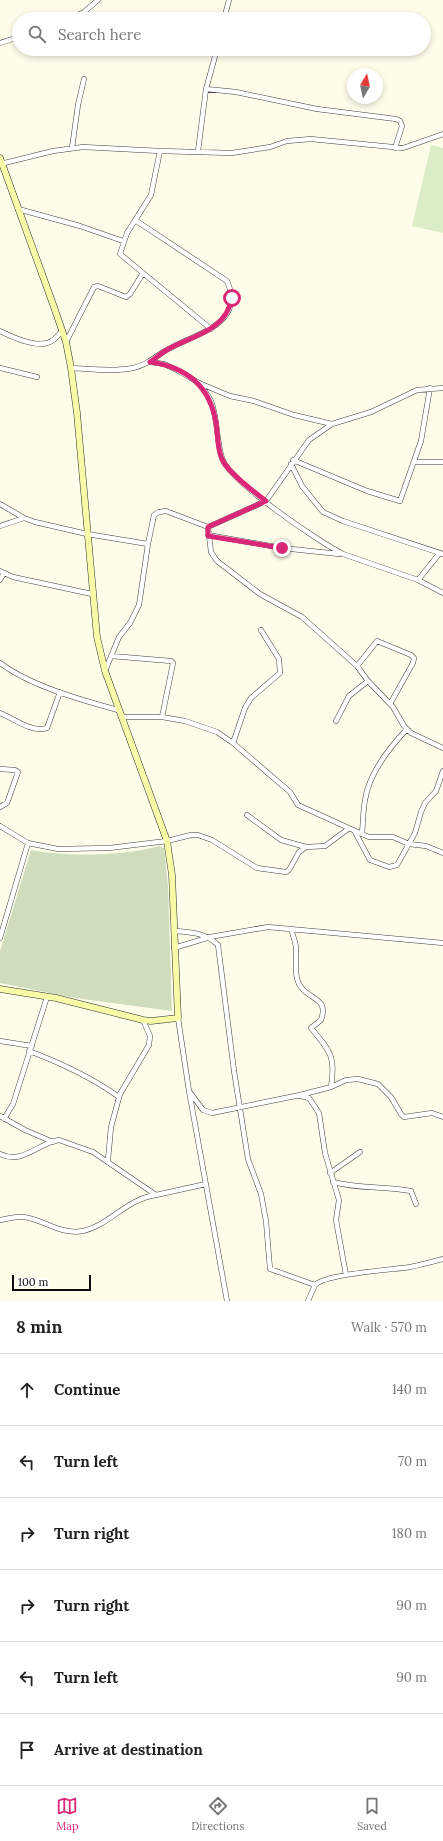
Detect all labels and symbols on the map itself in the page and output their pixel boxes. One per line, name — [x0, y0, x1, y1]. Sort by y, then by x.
north arrow — [347, 68, 383, 104]
route start — [223, 289, 241, 307]
route end — [273, 539, 291, 557]
scale bar — [12, 1273, 91, 1292]

